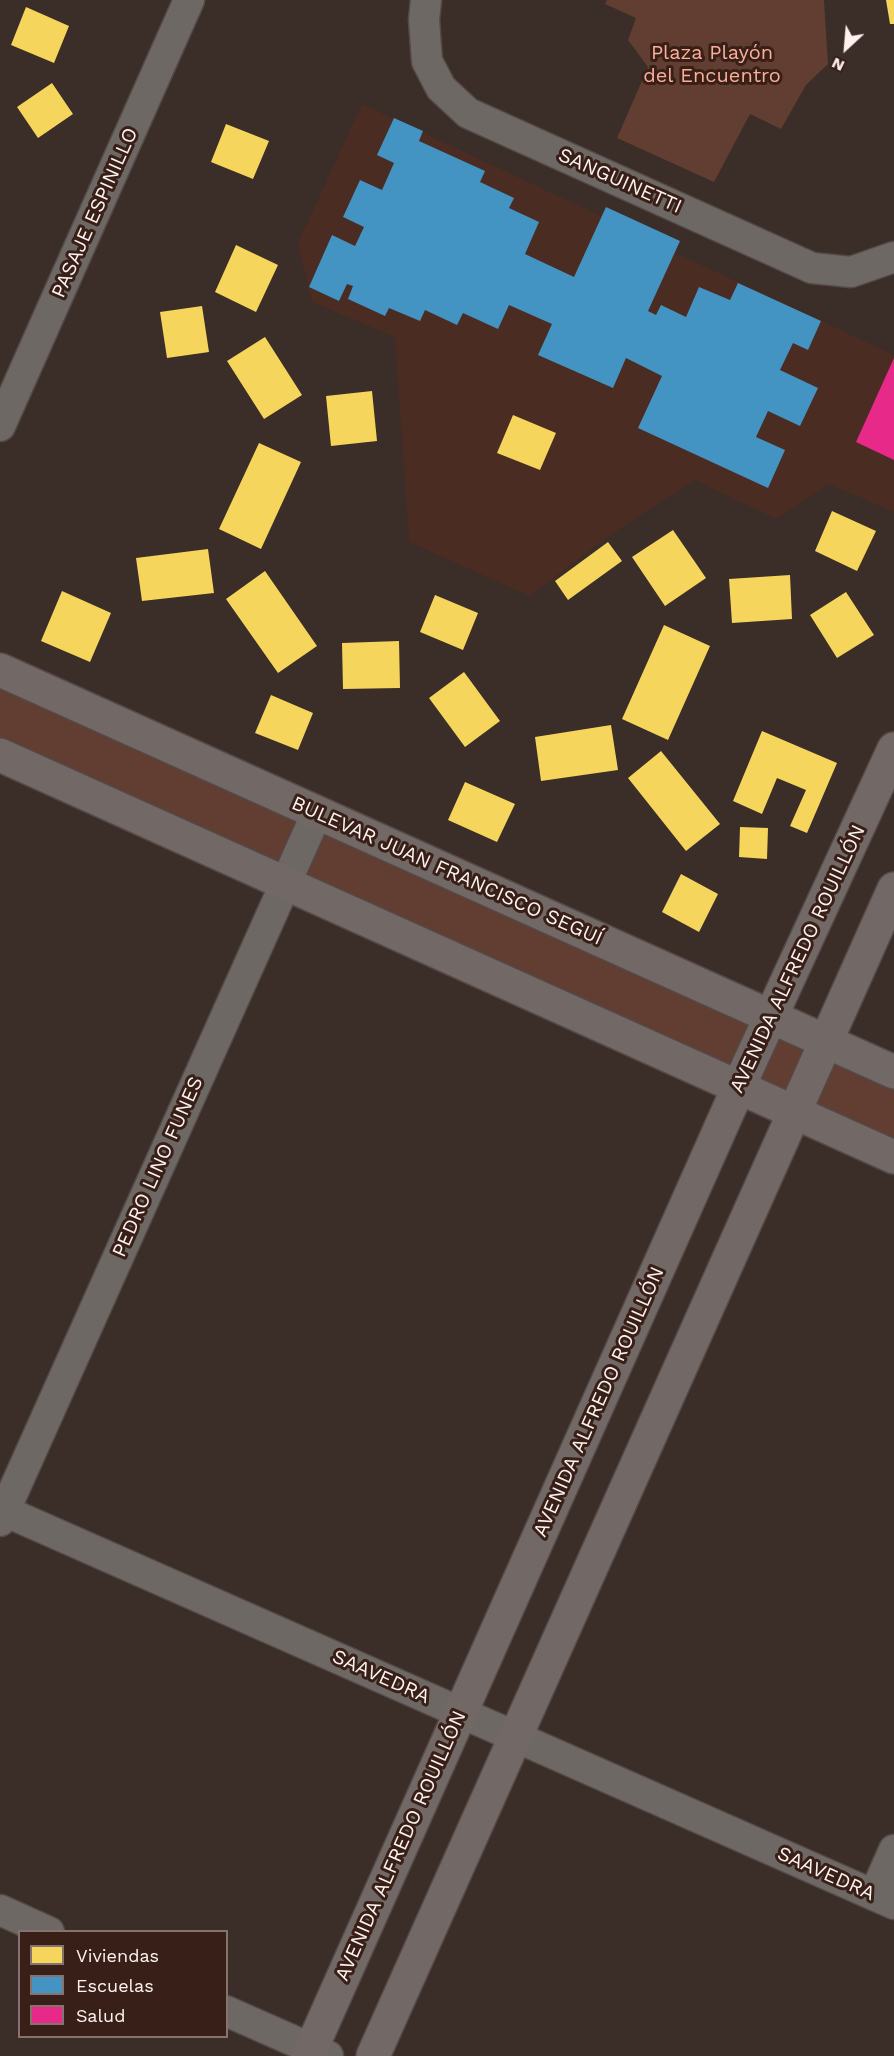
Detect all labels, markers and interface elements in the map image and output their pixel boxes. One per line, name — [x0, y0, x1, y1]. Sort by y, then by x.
north arrow — [816, 18, 876, 78]
park label: Plaza Playón del Encuentro — [643, 41, 781, 88]
text: N — [828, 53, 847, 76]
street label: PASAJE ESPINILLO — [47, 124, 143, 302]
street label: SANGUINETTI — [555, 143, 685, 219]
street label: BULEVAR JUAN FRANCISCO SEGUÍ — [288, 791, 606, 951]
street label: AVENIDA ALFREDO ROUILLÓN — [725, 821, 871, 1097]
street label: PEDRO LINO FUNES — [107, 1073, 209, 1261]
street label: AVENIDA ALFREDO ROUILLÓN — [528, 1263, 670, 1541]
street label: SAAVEDRA — [328, 1645, 434, 1709]
street label: AVENIDA ALFREDO ROUILLÓN — [330, 1707, 472, 1985]
street label: SAAVEDRA — [773, 1842, 879, 1906]
legend — [18, 1930, 228, 2038]
text: Viviendas — [76, 1945, 159, 1966]
text: Escuelas — [76, 1975, 154, 1996]
text: Salud — [76, 2005, 125, 2026]

